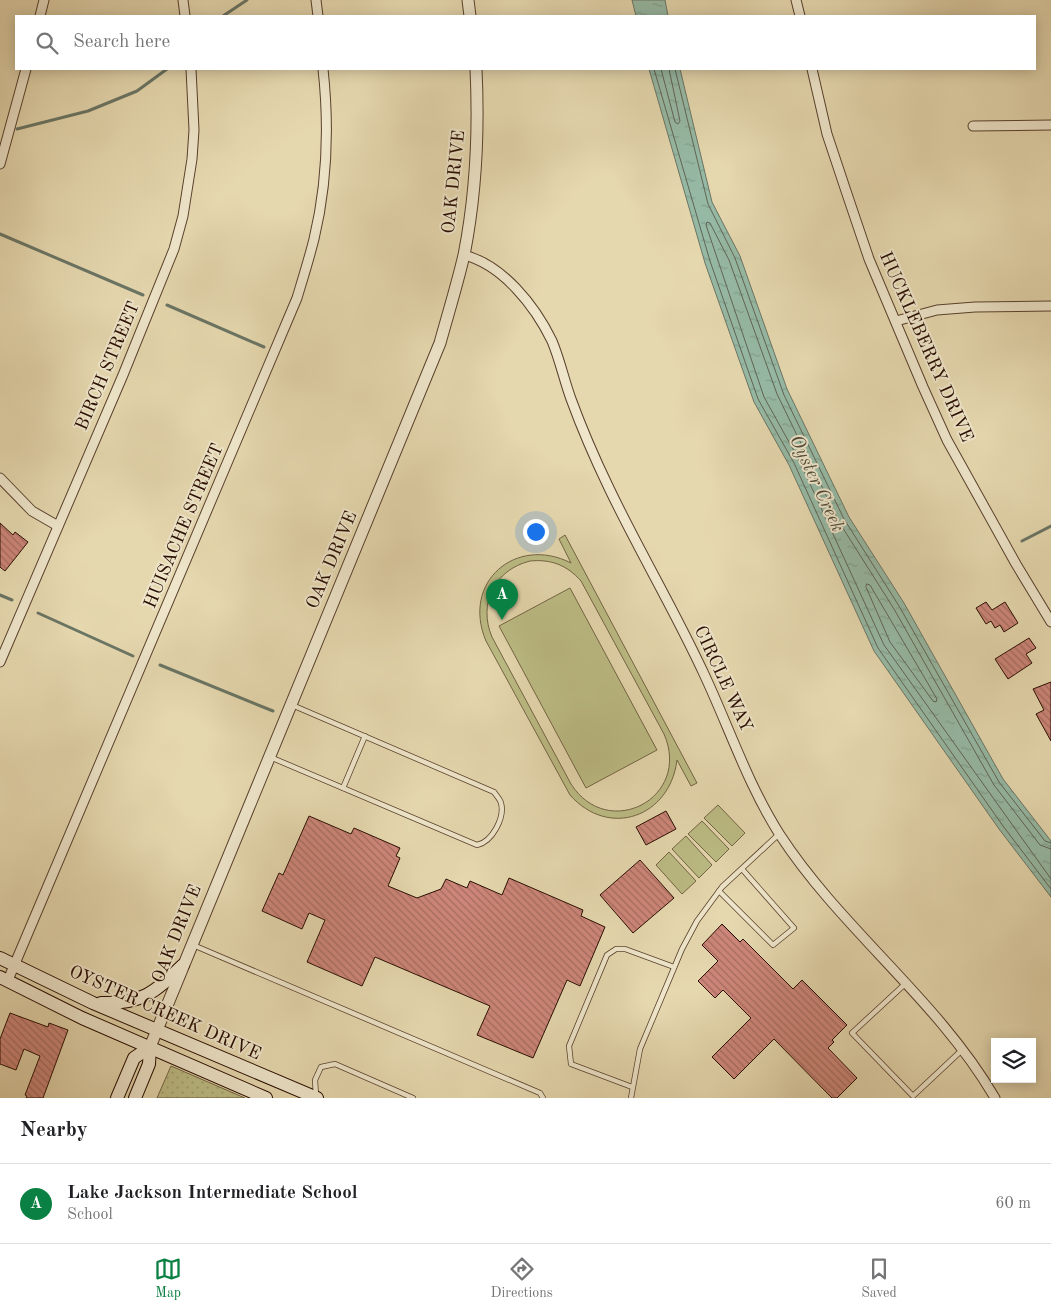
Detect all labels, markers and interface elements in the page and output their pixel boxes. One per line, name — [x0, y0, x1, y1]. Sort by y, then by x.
search box — [15, 15, 1036, 70]
icon: search — [33, 29, 61, 57]
text: Search here — [73, 33, 170, 52]
street label: OAK DRIVE — [440, 129, 468, 235]
street label: HUCKLEBERRY DRIVE — [876, 249, 976, 445]
street label: BIRCH STREET — [73, 299, 143, 433]
water label: Oyster Creek — [785, 433, 847, 535]
street label: HUISACHE STREET — [141, 441, 227, 611]
street label: OAK DRIVE — [303, 508, 361, 612]
your location — [523, 519, 549, 545]
pin: A — [486, 579, 518, 620]
street label: CIRCLE WAY — [691, 623, 755, 735]
street label: OAK DRIVE — [149, 882, 205, 986]
street label: OYSTER CREEK DRIVE — [66, 963, 264, 1063]
map controls — [991, 1038, 1036, 1083]
button: layers — [991, 1038, 1036, 1083]
text: Nearby — [20, 1120, 88, 1141]
text: Lake Jackson Intermediate School — [67, 1184, 358, 1203]
text: A — [30, 1196, 42, 1212]
text: 60 m — [995, 1196, 1031, 1212]
text: School — [67, 1207, 113, 1223]
tab: Map — [154, 1255, 182, 1302]
tab: Directions — [491, 1255, 553, 1302]
tab: Saved — [861, 1255, 897, 1302]

